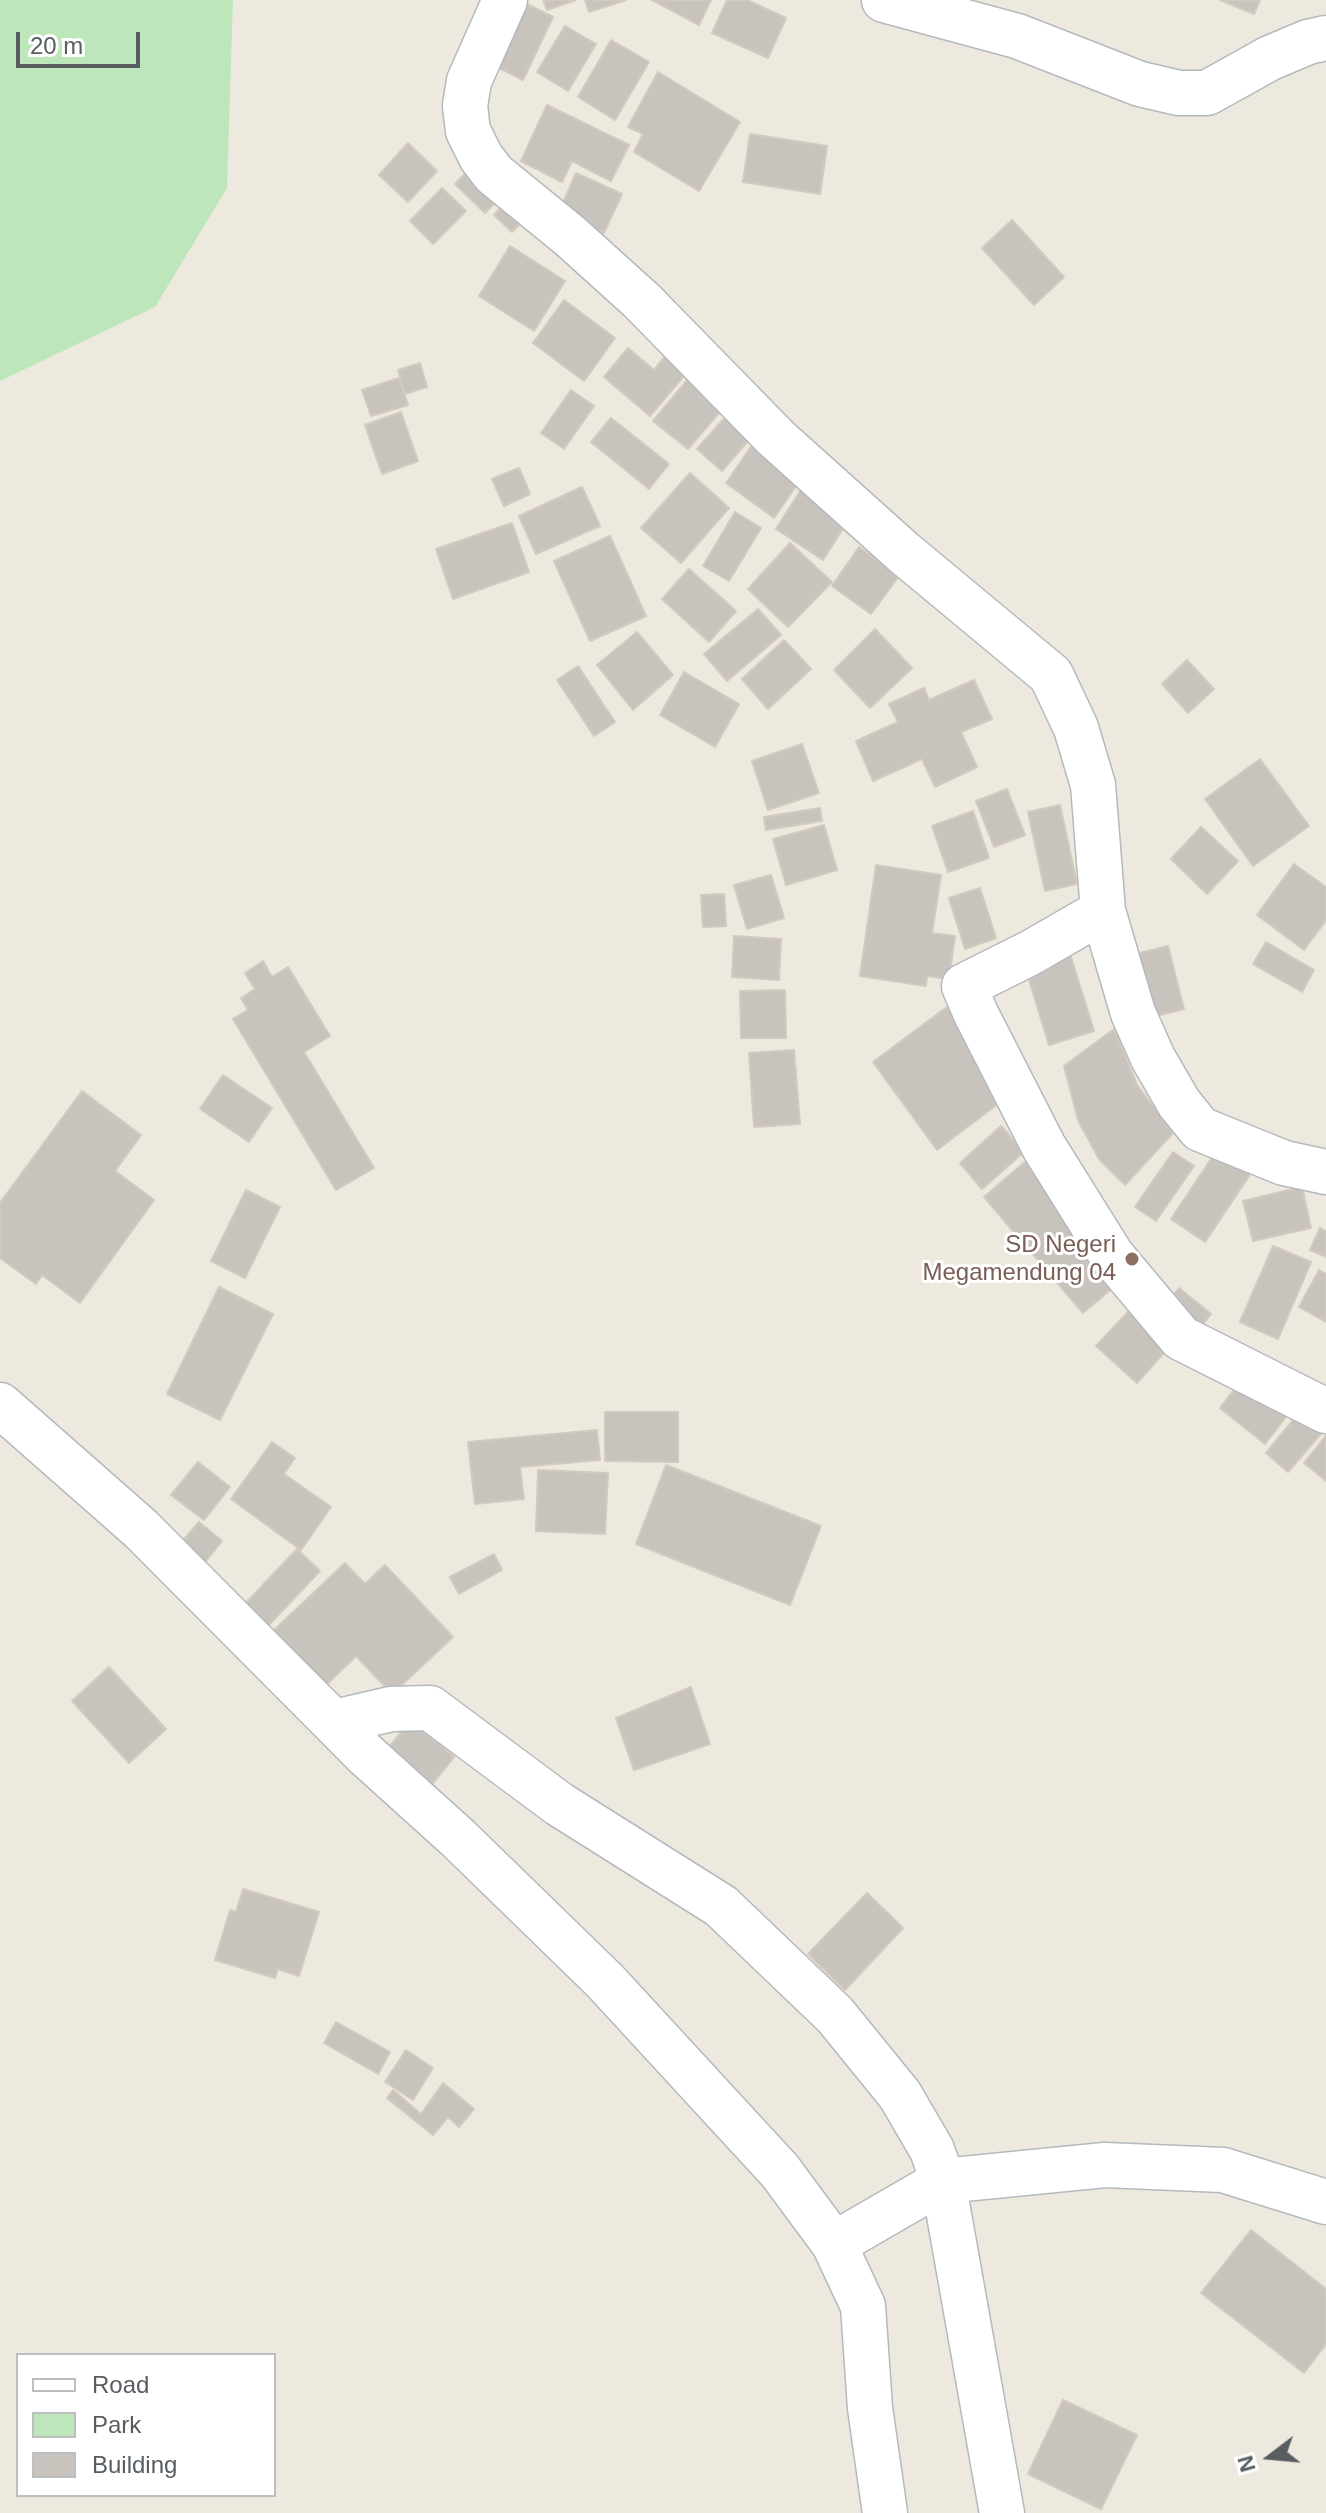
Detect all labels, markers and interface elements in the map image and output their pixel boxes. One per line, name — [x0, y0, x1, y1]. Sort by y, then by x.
scale bar — [20, 16, 144, 66]
text: 20 m — [30, 32, 83, 59]
place label: SD Negeri Megamendung 04 — [923, 1231, 1116, 1287]
marker: SD Negeri Megamendung 04 — [1123, 1250, 1141, 1268]
legend — [16, 2353, 276, 2497]
text: Road — [92, 2371, 149, 2398]
text: Park — [92, 2411, 141, 2438]
north arrow — [1230, 2417, 1310, 2497]
text: Building — [92, 2451, 177, 2478]
text: N — [1232, 2453, 1261, 2475]

